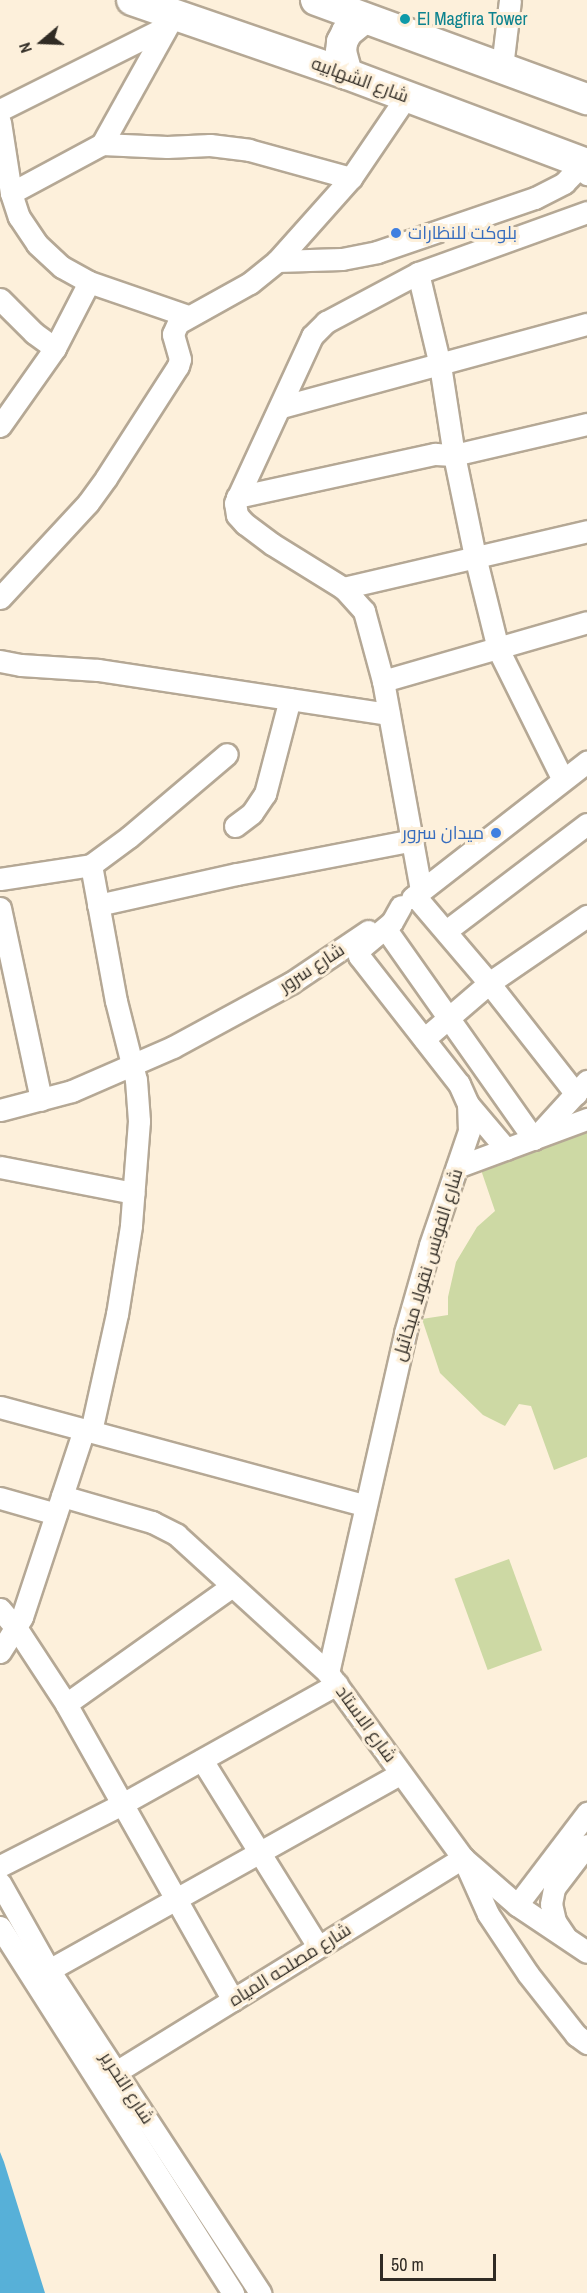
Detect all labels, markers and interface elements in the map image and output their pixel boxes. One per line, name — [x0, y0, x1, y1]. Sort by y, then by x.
place label: El Magfira Tower — [417, 8, 528, 30]
north arrow — [12, 12, 72, 72]
marker: El Magfira Tower — [398, 12, 412, 26]
text: N — [13, 40, 37, 56]
street label: شارع الشهابيه — [308, 52, 412, 108]
place label: بلوكت للنظارات — [408, 222, 517, 244]
marker: بلوكت للنظارات — [389, 226, 403, 240]
place label: ميدان سرور — [402, 822, 484, 844]
marker: ميدان سرور — [489, 826, 503, 840]
street label: شارع سرور — [275, 939, 349, 997]
street label: شارع الفونس نقولا ميخائيل — [388, 1166, 468, 1364]
street label: شارع الاستاد — [331, 1681, 401, 1767]
street label: شارع مصلحه المياه — [225, 1919, 355, 2011]
street label: شارع التحرير — [96, 2048, 158, 2128]
scale bar — [383, 2242, 498, 2280]
text: 50 m — [391, 2252, 424, 2277]

